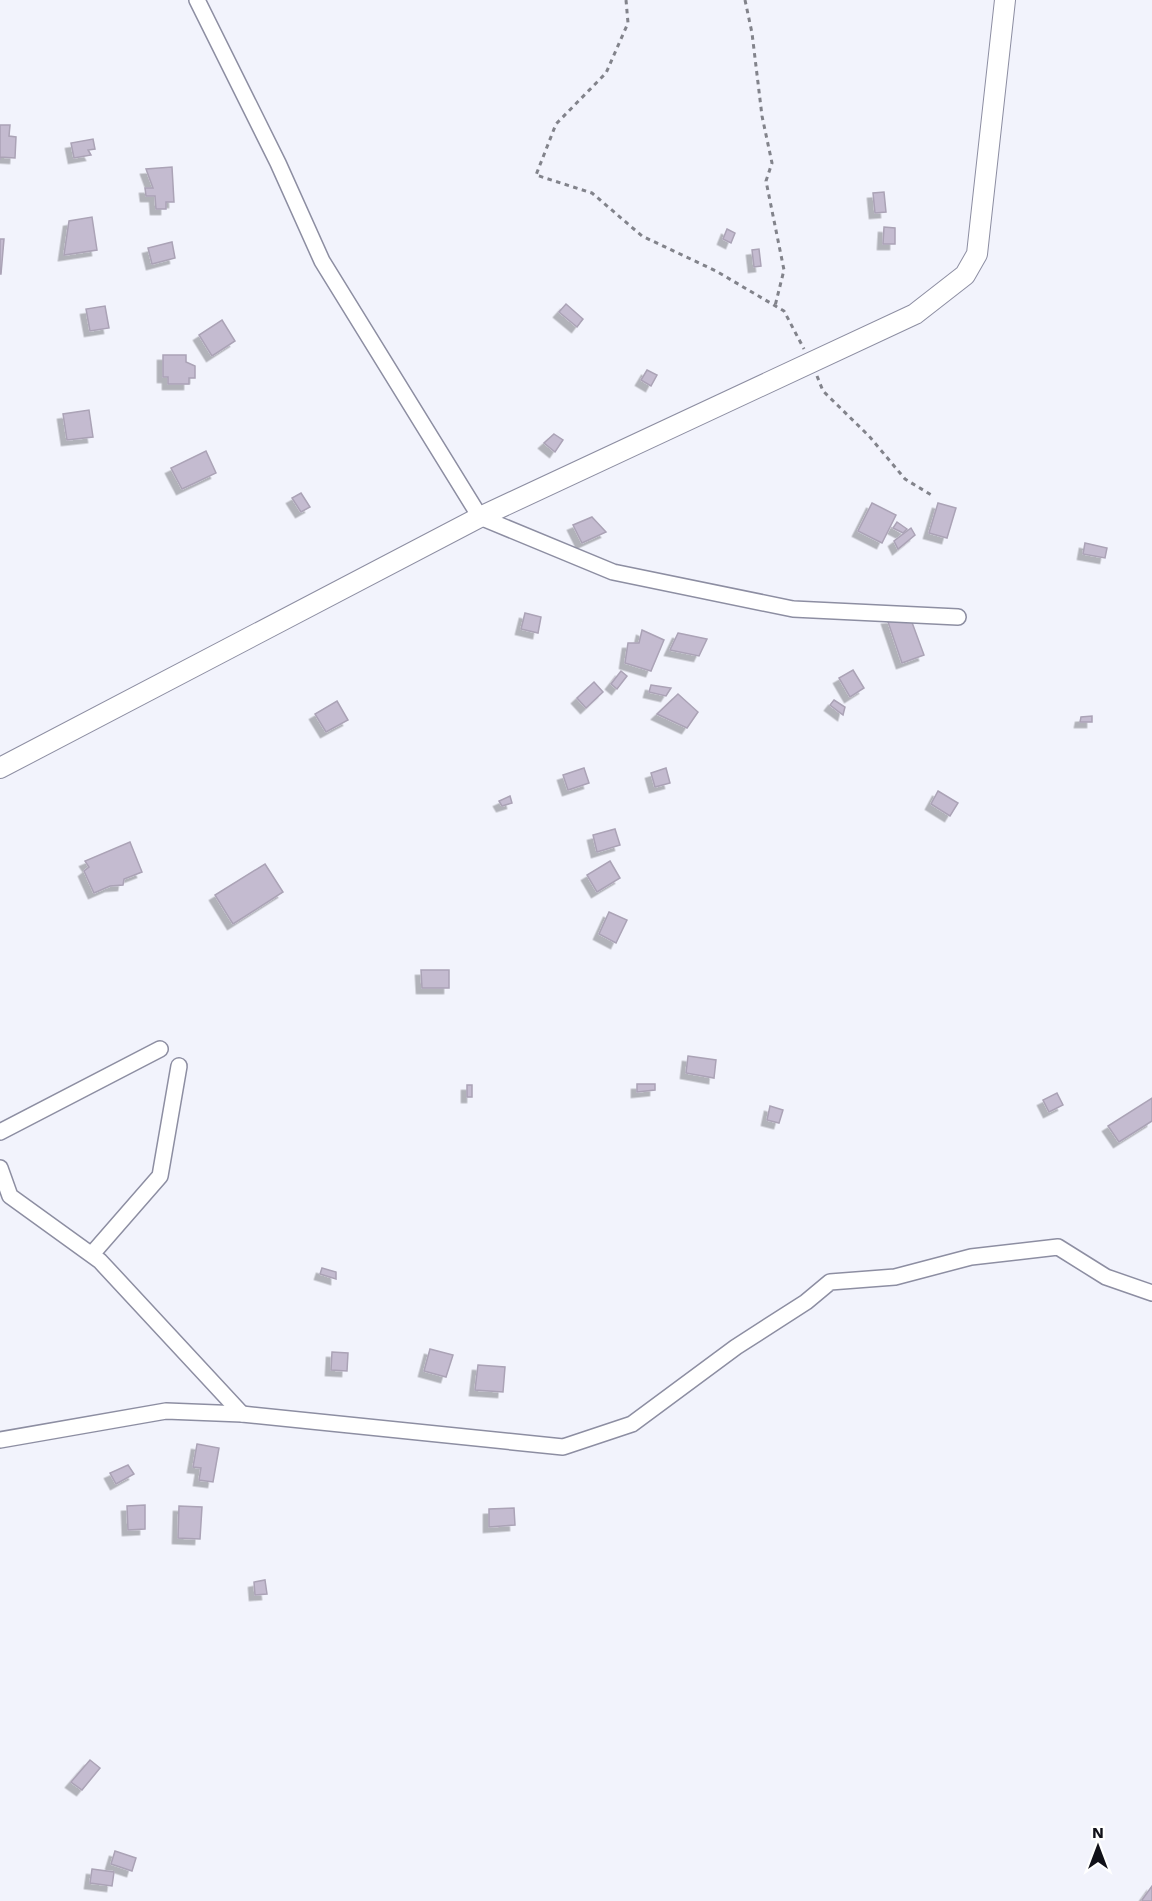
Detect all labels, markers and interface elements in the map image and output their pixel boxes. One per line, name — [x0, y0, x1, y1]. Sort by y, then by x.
north arrow — [1068, 1817, 1128, 1877]
text: N — [1092, 1823, 1104, 1842]

